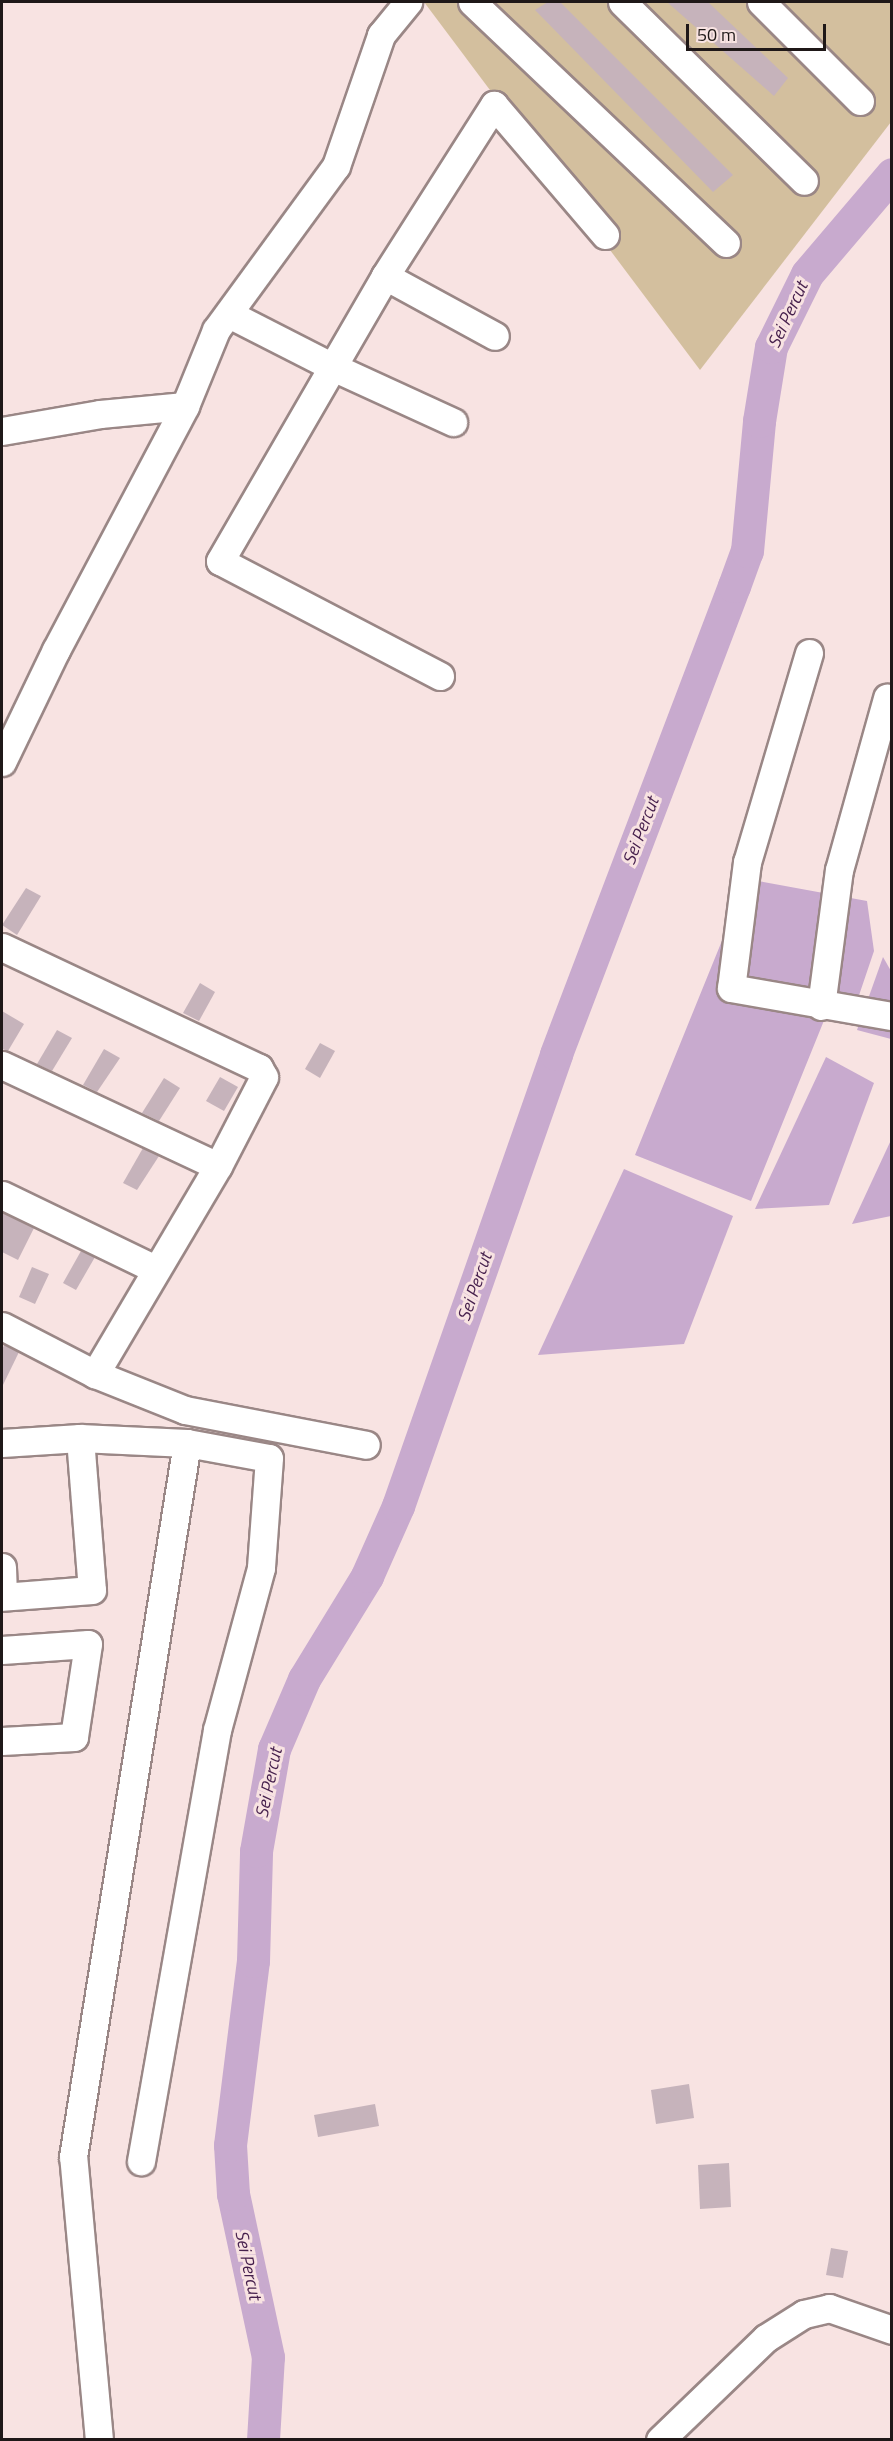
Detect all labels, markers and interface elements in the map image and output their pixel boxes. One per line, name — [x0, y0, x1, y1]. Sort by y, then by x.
scale bar — [689, 12, 828, 50]
text: 50 m — [697, 21, 736, 48]
water label: Sei Percut — [763, 278, 813, 352]
water label: Sei Percut — [618, 794, 664, 868]
water label: Sei Percut — [453, 1250, 497, 1324]
water label: Sei Percut — [251, 1746, 287, 1820]
water label: Sei Percut — [230, 2228, 266, 2302]

